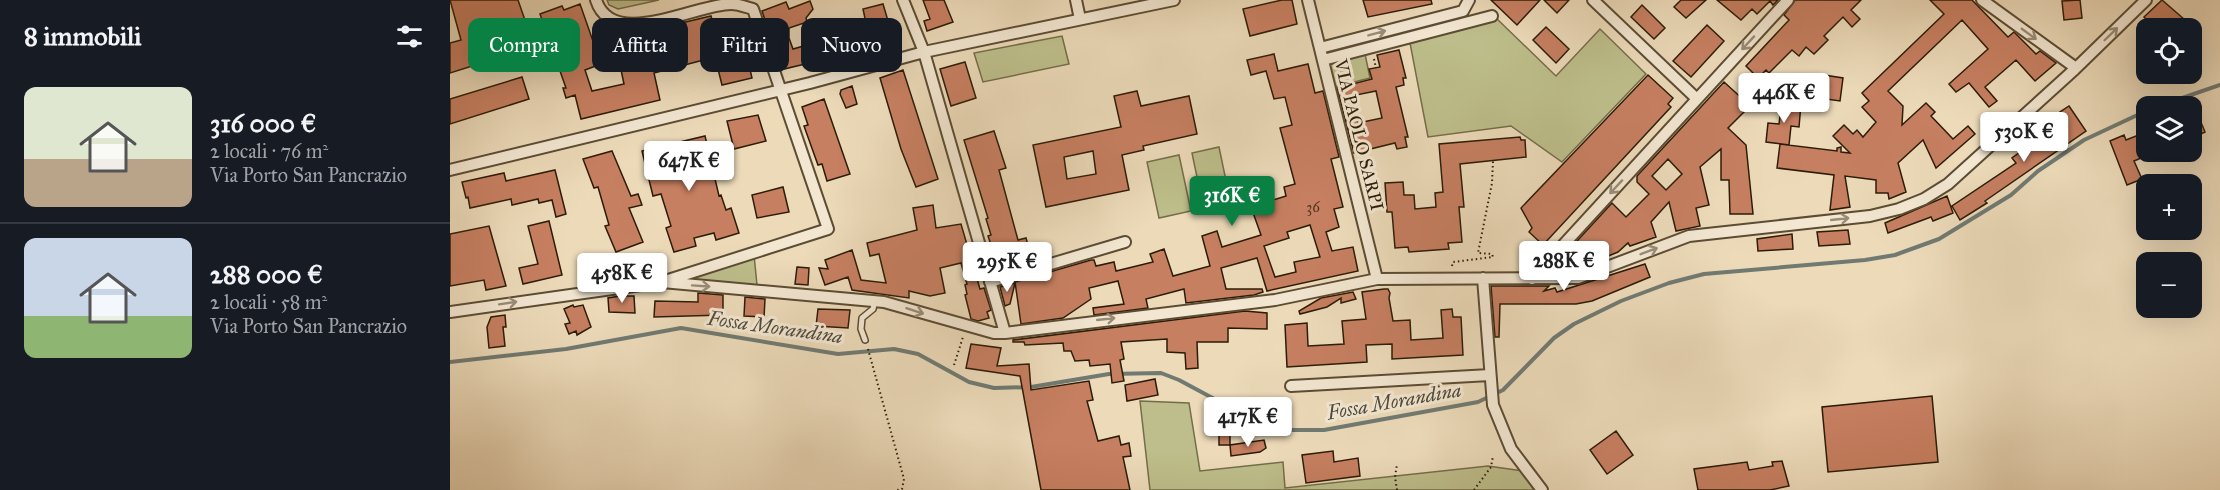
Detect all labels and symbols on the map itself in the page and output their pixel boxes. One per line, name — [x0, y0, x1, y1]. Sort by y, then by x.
one-way arrow — [1367, 27, 1386, 38]
one-way arrow — [2104, 27, 2119, 41]
one-way arrow — [2021, 28, 2037, 40]
one-way arrow — [1742, 35, 1756, 50]
street label: VIA PAOLO SARPI — [1329, 56, 1389, 213]
pin: 446K € — [1735, 73, 1833, 124]
pin: 530K € — [1975, 112, 2073, 163]
pin: 647K € — [640, 141, 738, 192]
pin: 316K € — [1183, 176, 1281, 227]
one-way arrow — [1609, 179, 1624, 194]
house number: 36 — [1306, 198, 1321, 216]
one-way arrow — [1829, 213, 1849, 224]
pin: 288K € — [1515, 241, 1613, 292]
pin: 295K € — [958, 242, 1056, 293]
one-way arrow — [1639, 245, 1657, 256]
pin: 458K € — [573, 253, 671, 304]
one-way arrow — [691, 281, 711, 292]
one-way arrow — [497, 298, 517, 309]
water label: Fossa Morandina — [705, 306, 844, 348]
one-way arrow — [905, 307, 924, 318]
one-way arrow — [1096, 313, 1116, 324]
water label: Fossa Morandina — [1324, 377, 1463, 425]
pin: 417K € — [1199, 397, 1297, 448]

